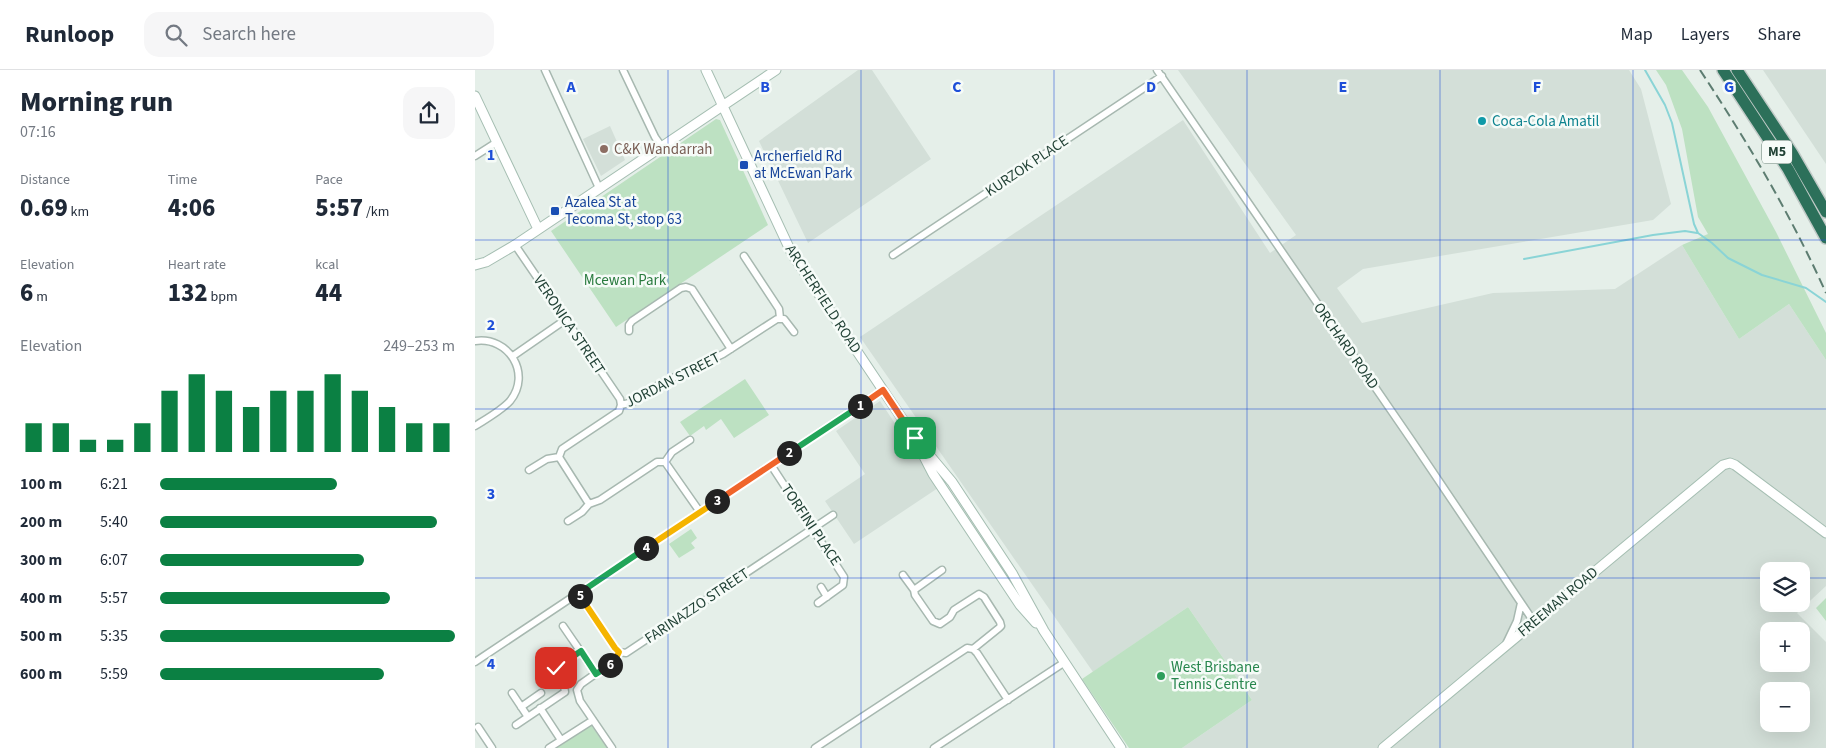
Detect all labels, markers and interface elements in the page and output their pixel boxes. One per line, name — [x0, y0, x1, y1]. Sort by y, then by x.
search box — [144, 12, 494, 57]
text: Runloop — [25, 17, 114, 52]
icon: search — [162, 21, 190, 49]
text: Search here — [202, 21, 296, 48]
text: Map — [1621, 22, 1653, 47]
text: Layers — [1681, 22, 1730, 47]
text: Share — [1758, 22, 1801, 47]
text: A — [565, 76, 576, 98]
text: B — [760, 76, 770, 98]
text: C — [952, 76, 962, 98]
text: D — [1146, 76, 1156, 98]
text: E — [1339, 76, 1347, 98]
text: F — [1533, 76, 1541, 98]
text: G — [1724, 76, 1734, 98]
text: Morning run — [20, 82, 173, 122]
button: share — [403, 87, 455, 139]
place label: Coca-Cola Amatil — [1492, 111, 1599, 132]
marker: Coca-Cola Amatil — [1476, 115, 1488, 127]
text: 07:16 — [20, 121, 56, 143]
street label: KURZOK PLACE — [981, 130, 1073, 202]
place label: C&K Wandarrah — [614, 139, 712, 160]
road number: M5 — [1762, 140, 1792, 164]
marker: C&K Wandarrah — [598, 143, 610, 155]
text: 1 — [487, 144, 495, 166]
place label: Archerfield Rd at McEwan Park — [754, 146, 853, 184]
marker: Archerfield Rd at McEwan Park — [738, 159, 750, 171]
text: Distance — [20, 170, 70, 190]
text: Time — [168, 170, 197, 190]
text: Pace — [315, 170, 343, 190]
text: 0.69 — [20, 190, 68, 226]
text: 4:06 — [168, 190, 215, 226]
text: 5:57 — [315, 190, 363, 226]
place label: Azalea St at Tecoma St, stop 63 — [565, 192, 682, 230]
text: km — [68, 202, 89, 222]
text: /km — [363, 202, 389, 222]
marker: Azalea St at Tecoma St, stop 63 — [549, 205, 561, 217]
street label: ARCHERFIELD ROAD — [780, 240, 866, 358]
text: Elevation — [20, 255, 75, 275]
text: Heart rate — [168, 255, 226, 275]
text: kcal — [315, 255, 339, 275]
park label: Mcewan Park — [584, 270, 667, 291]
street label: VERONICA STREET — [528, 271, 610, 379]
text: 6 — [20, 275, 33, 311]
text: 132 — [168, 275, 208, 311]
text: 44 — [315, 275, 342, 311]
text: m — [33, 287, 48, 307]
text: bpm — [208, 287, 238, 307]
street label: ORCHARD ROAD — [1308, 298, 1384, 394]
text: 2 — [487, 314, 495, 336]
text: Elevation — [20, 335, 82, 357]
text: 249–253 m — [383, 335, 455, 357]
street label: JORDAN STREET — [622, 347, 724, 413]
pin: 1 — [847, 394, 873, 418]
text: 1 — [857, 396, 864, 416]
pin — [894, 417, 936, 459]
icon: arrive — [901, 424, 929, 452]
pin: 2 — [777, 440, 801, 466]
text: 2 — [786, 443, 793, 463]
text: 100 m — [20, 473, 62, 495]
text: 6:21 — [100, 473, 128, 495]
street label: TORFINI PLACE — [776, 480, 846, 570]
text: 3 — [487, 483, 495, 505]
pin: 3 — [705, 488, 729, 514]
text: 3 — [714, 491, 721, 511]
text: 200 m — [20, 511, 62, 533]
text: 5:40 — [100, 511, 128, 533]
pin: 4 — [633, 536, 659, 560]
text: 4 — [643, 538, 650, 558]
text: 300 m — [20, 549, 62, 571]
text: 6:07 — [100, 549, 128, 571]
street label: FREEMAN ROAD — [1513, 562, 1603, 642]
map controls — [1760, 562, 1810, 732]
button: layers — [1760, 562, 1810, 612]
street label: FARINAZZO STREET — [641, 563, 753, 649]
pin: 5 — [567, 584, 593, 608]
text: 5 — [577, 586, 584, 606]
text: 400 m — [20, 587, 62, 609]
text: 5:57 — [100, 587, 128, 609]
button: + — [1760, 622, 1810, 672]
text: 500 m — [20, 625, 62, 647]
text: 5:35 — [100, 625, 128, 647]
pin — [535, 647, 577, 689]
pin: 6 — [597, 652, 623, 678]
text: 4 — [487, 653, 496, 675]
icon: check — [542, 654, 570, 682]
text: 6 — [607, 655, 614, 675]
place label: West Brisbane Tennis Centre — [1171, 657, 1260, 695]
text: 600 m — [20, 663, 62, 685]
text: 5:59 — [100, 663, 128, 685]
marker: West Brisbane Tennis Centre — [1155, 670, 1167, 682]
button: − — [1760, 682, 1810, 732]

